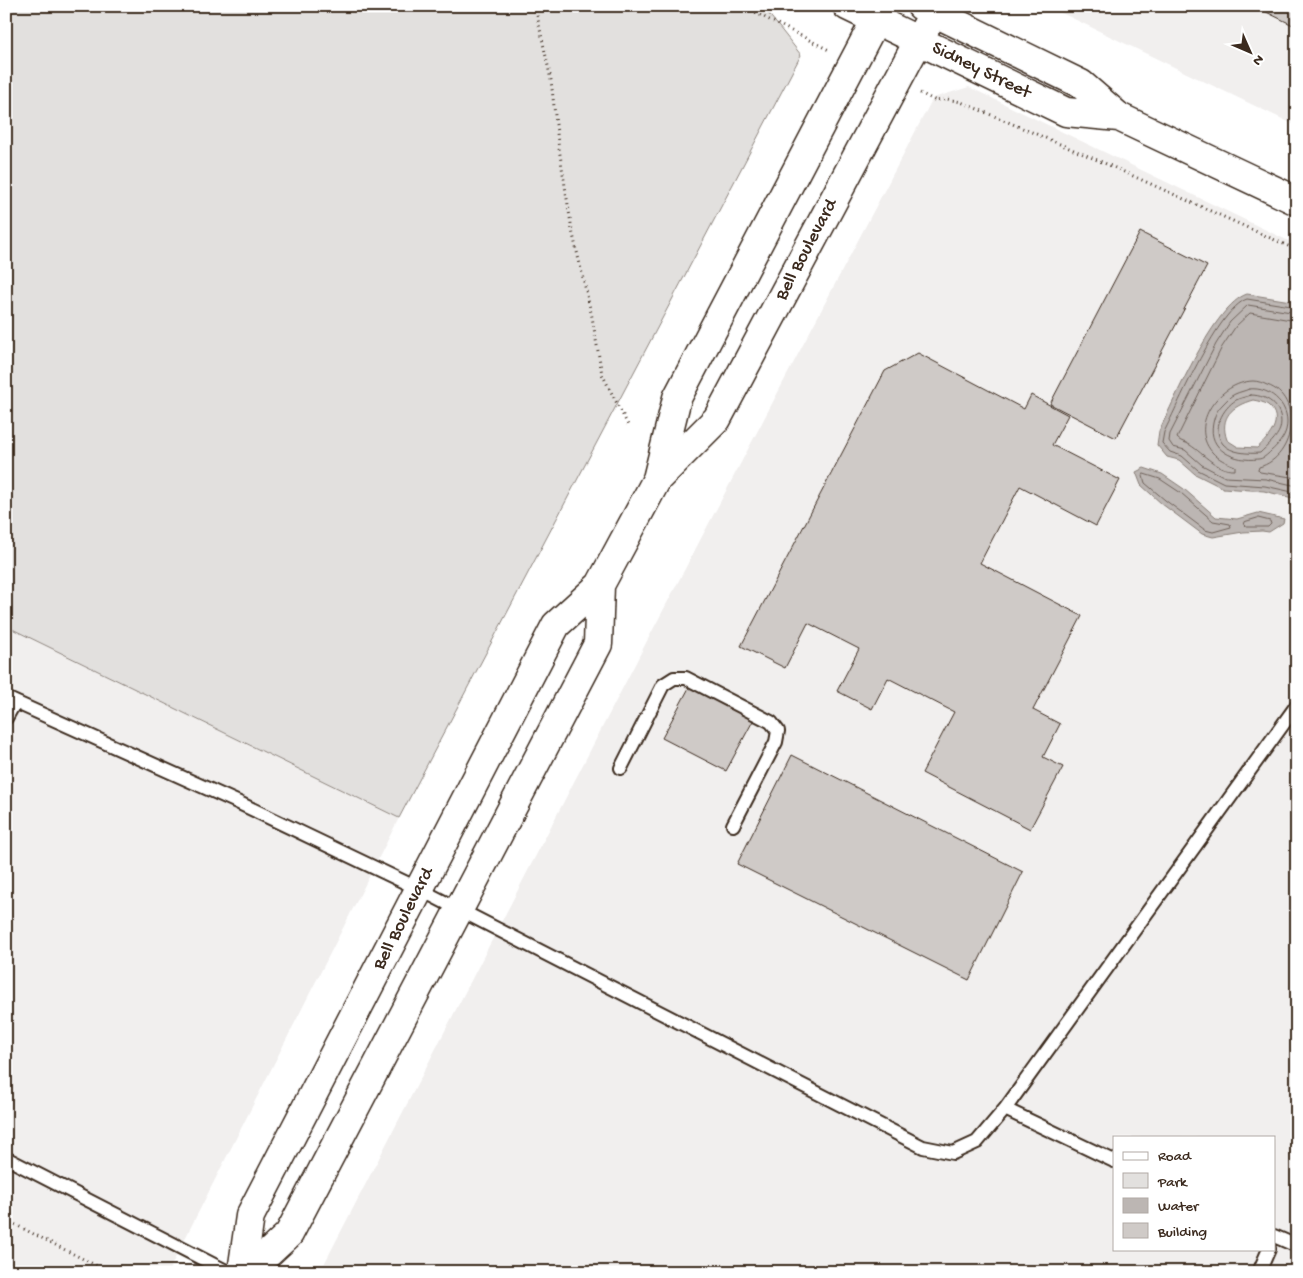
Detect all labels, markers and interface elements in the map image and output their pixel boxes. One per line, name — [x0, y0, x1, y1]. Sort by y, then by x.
north arrow — [1226, 28, 1276, 78]
street label: Sidney Street — [928, 37, 1036, 106]
text: N — [1248, 50, 1267, 69]
street label: Bell Boulevard — [770, 194, 844, 306]
street label: Bell Boulevard — [368, 862, 440, 975]
legend — [1113, 1136, 1276, 1250]
text: Road — [1158, 1148, 1192, 1166]
text: Park — [1157, 1174, 1188, 1192]
text: Water — [1158, 1198, 1200, 1216]
text: Building — [1157, 1224, 1207, 1242]

